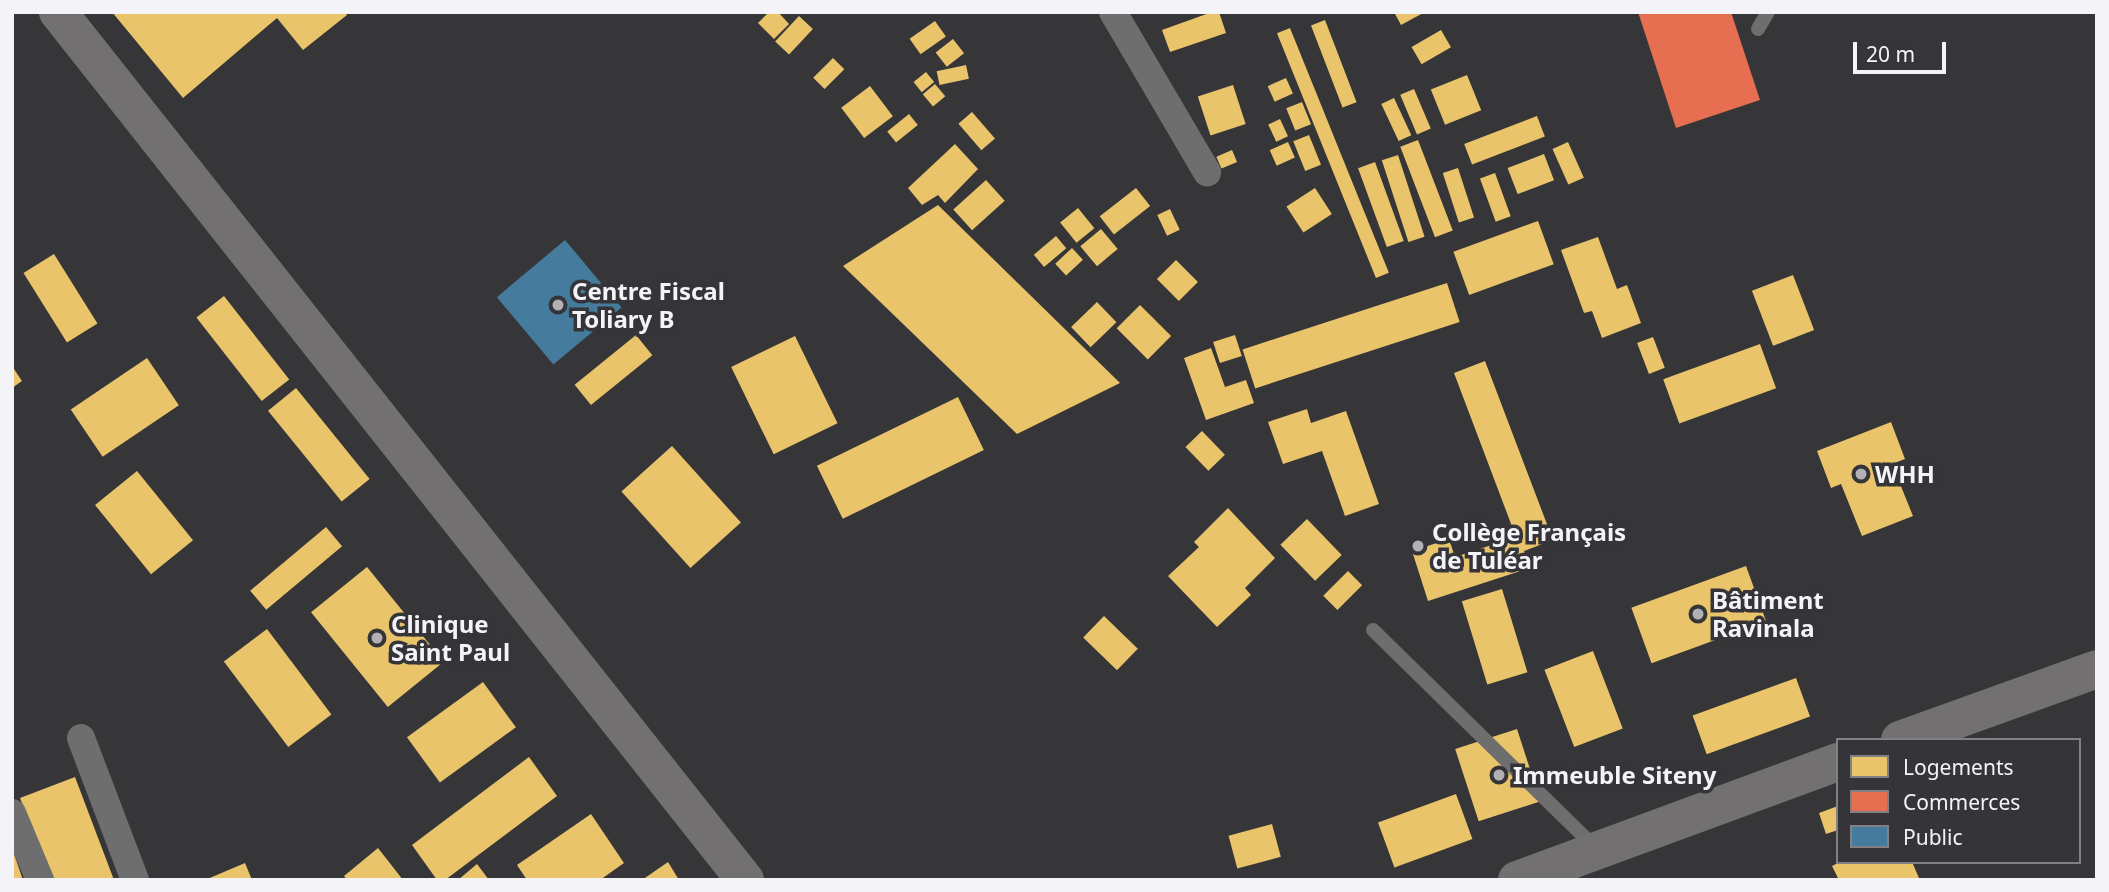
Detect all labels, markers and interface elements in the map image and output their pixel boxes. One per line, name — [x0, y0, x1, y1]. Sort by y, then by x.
scale bar — [1857, 28, 1950, 72]
text: 20 m — [1866, 40, 1915, 68]
place label: Centre Fiscal Toliary B — [572, 277, 725, 333]
marker: Centre Fiscal Toliary B — [550, 297, 566, 313]
place label: WHH — [1875, 460, 1935, 488]
marker: WHH — [1853, 466, 1869, 482]
place label: Collège Français de Tuléar — [1432, 518, 1626, 574]
marker: Collège Français de Tuléar — [1410, 538, 1426, 554]
place label: Bâtiment Ravinala — [1712, 586, 1824, 642]
marker: Bâtiment Ravinala — [1690, 606, 1706, 622]
place label: Clinique Saint Paul — [391, 610, 510, 666]
marker: Clinique Saint Paul — [369, 630, 385, 646]
legend — [1836, 738, 2081, 864]
text: Logements — [1903, 753, 2014, 781]
place label: Immeuble Siteny — [1513, 761, 1716, 789]
marker: Immeuble Siteny — [1491, 767, 1507, 783]
text: Commerces — [1903, 788, 2020, 816]
text: Public — [1903, 823, 1963, 851]

